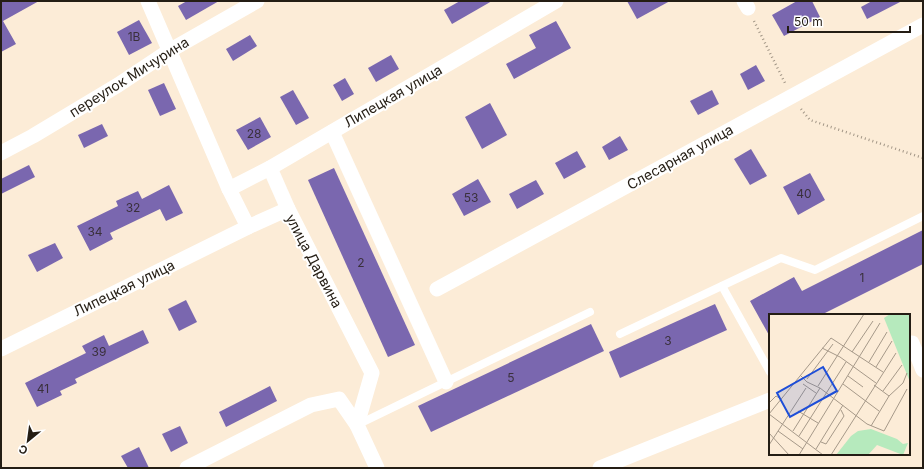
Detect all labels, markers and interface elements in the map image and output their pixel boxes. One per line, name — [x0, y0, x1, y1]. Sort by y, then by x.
scale bar — [788, 8, 910, 34]
text: 50 m — [794, 14, 823, 29]
house number: 1В — [128, 29, 141, 44]
street label: переулок Мичурина — [66, 33, 192, 120]
street label: Липецкая улица — [341, 61, 445, 131]
street label: Слесарная улица — [624, 120, 736, 193]
house number: 28 — [247, 126, 261, 141]
house number: 40 — [796, 186, 812, 201]
house number: 53 — [464, 190, 478, 205]
house number: 32 — [126, 200, 140, 215]
street label: улица Дарвина — [283, 211, 346, 311]
house number: 34 — [87, 224, 103, 239]
house number: 2 — [357, 255, 365, 270]
street label: Липецкая улица — [70, 256, 177, 319]
house number: 1 — [860, 270, 864, 285]
inset map — [769, 314, 910, 455]
house number: 3 — [664, 333, 672, 348]
house number: 39 — [92, 344, 106, 359]
house number: 5 — [507, 370, 515, 385]
house number: 41 — [37, 381, 49, 396]
north arrow — [8, 421, 48, 461]
text: С — [16, 442, 30, 458]

